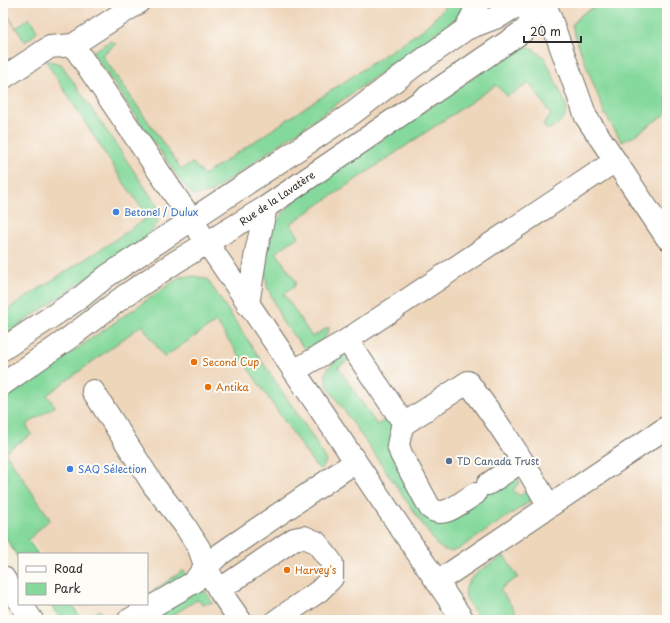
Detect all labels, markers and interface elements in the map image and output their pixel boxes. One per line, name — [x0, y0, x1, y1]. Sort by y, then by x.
scale bar — [524, 18, 581, 44]
text: 20 m — [530, 22, 561, 40]
street label: Rue de la Lavatère — [236, 166, 318, 228]
place label: Betonel / Dulux — [124, 204, 198, 219]
marker: Betonel / Dulux — [111, 207, 121, 217]
place label: Second Cup — [202, 354, 259, 369]
marker: Second Cup — [189, 357, 199, 367]
place label: Antika — [216, 379, 250, 394]
marker: Antika — [203, 382, 213, 392]
place label: TD Canada Trust — [457, 453, 539, 468]
marker: TD Canada Trust — [444, 456, 454, 466]
place label: SAQ Sélection — [78, 461, 147, 476]
marker: SAQ Sélection — [65, 464, 75, 474]
legend — [18, 553, 148, 605]
text: Road — [54, 559, 83, 577]
place label: Harvey's — [295, 562, 337, 577]
marker: Harvey's — [282, 565, 292, 575]
text: Park — [54, 579, 81, 597]

